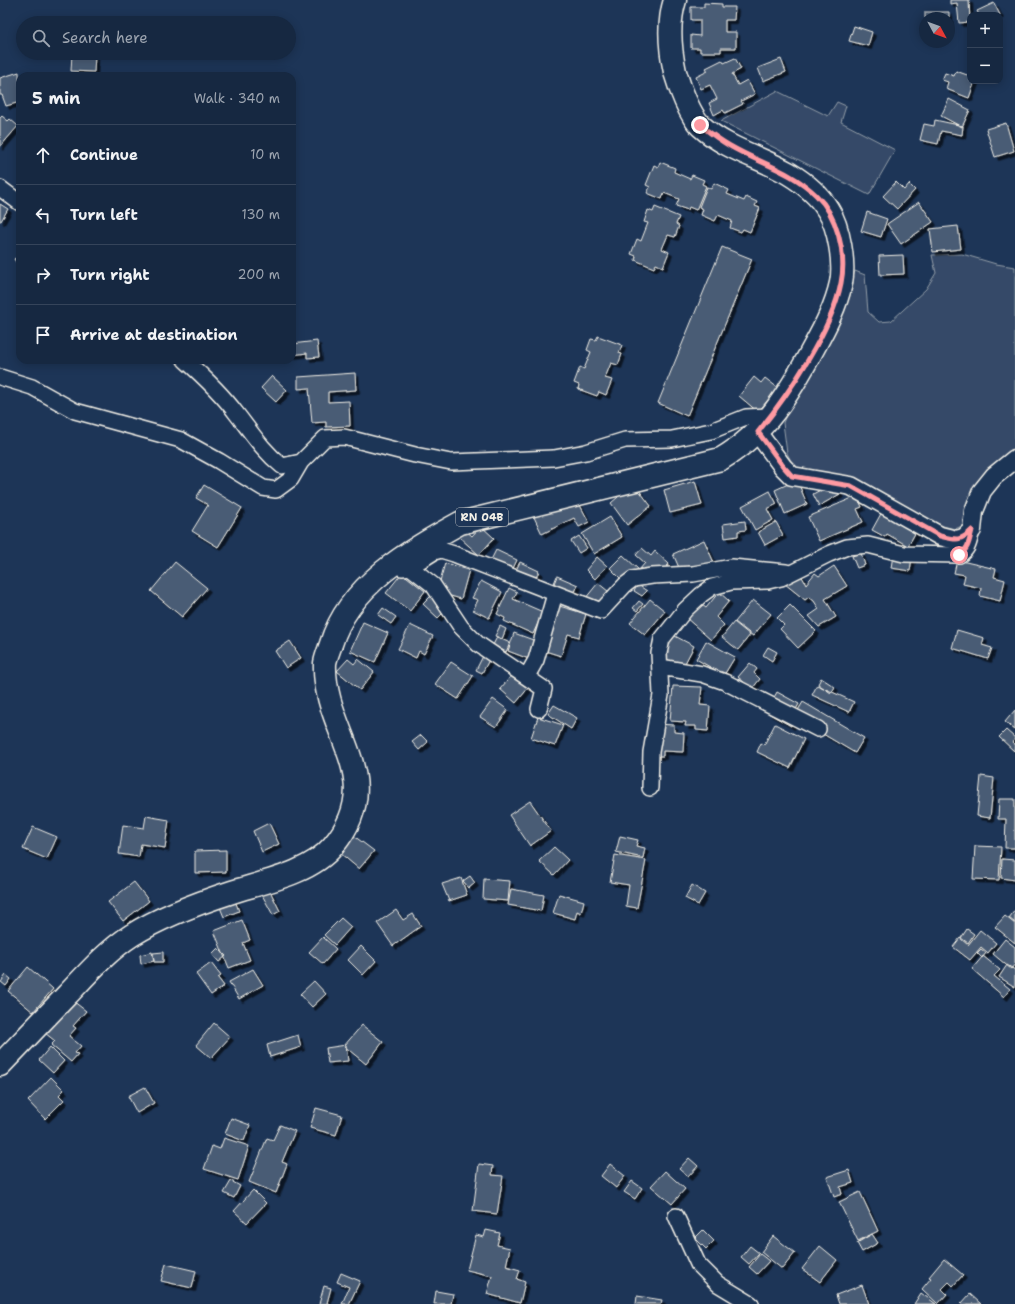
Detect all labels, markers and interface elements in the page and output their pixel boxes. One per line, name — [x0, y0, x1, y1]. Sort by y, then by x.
north arrow — [919, 12, 955, 48]
map controls — [967, 12, 1003, 84]
button: + — [967, 12, 1003, 48]
search box — [16, 16, 296, 60]
icon: search — [30, 27, 52, 49]
text: Search here — [62, 28, 148, 48]
button: − — [967, 48, 1003, 84]
text: 5 min — [32, 87, 80, 109]
text: Walk · 340 m — [194, 90, 280, 107]
route end — [691, 116, 709, 134]
icon: ahead — [32, 144, 54, 166]
text: Continue — [70, 145, 138, 165]
text: 10 m — [250, 146, 280, 163]
icon: left — [32, 204, 54, 226]
text: Turn left — [70, 205, 138, 225]
text: 130 m — [242, 206, 280, 223]
icon: right — [32, 264, 54, 286]
text: Turn right — [70, 265, 150, 285]
text: 200 m — [238, 266, 280, 283]
icon: arrive — [32, 324, 54, 346]
text: Arrive at destination — [70, 325, 238, 345]
road number: RN 04B — [456, 508, 508, 526]
route start — [950, 546, 968, 564]

